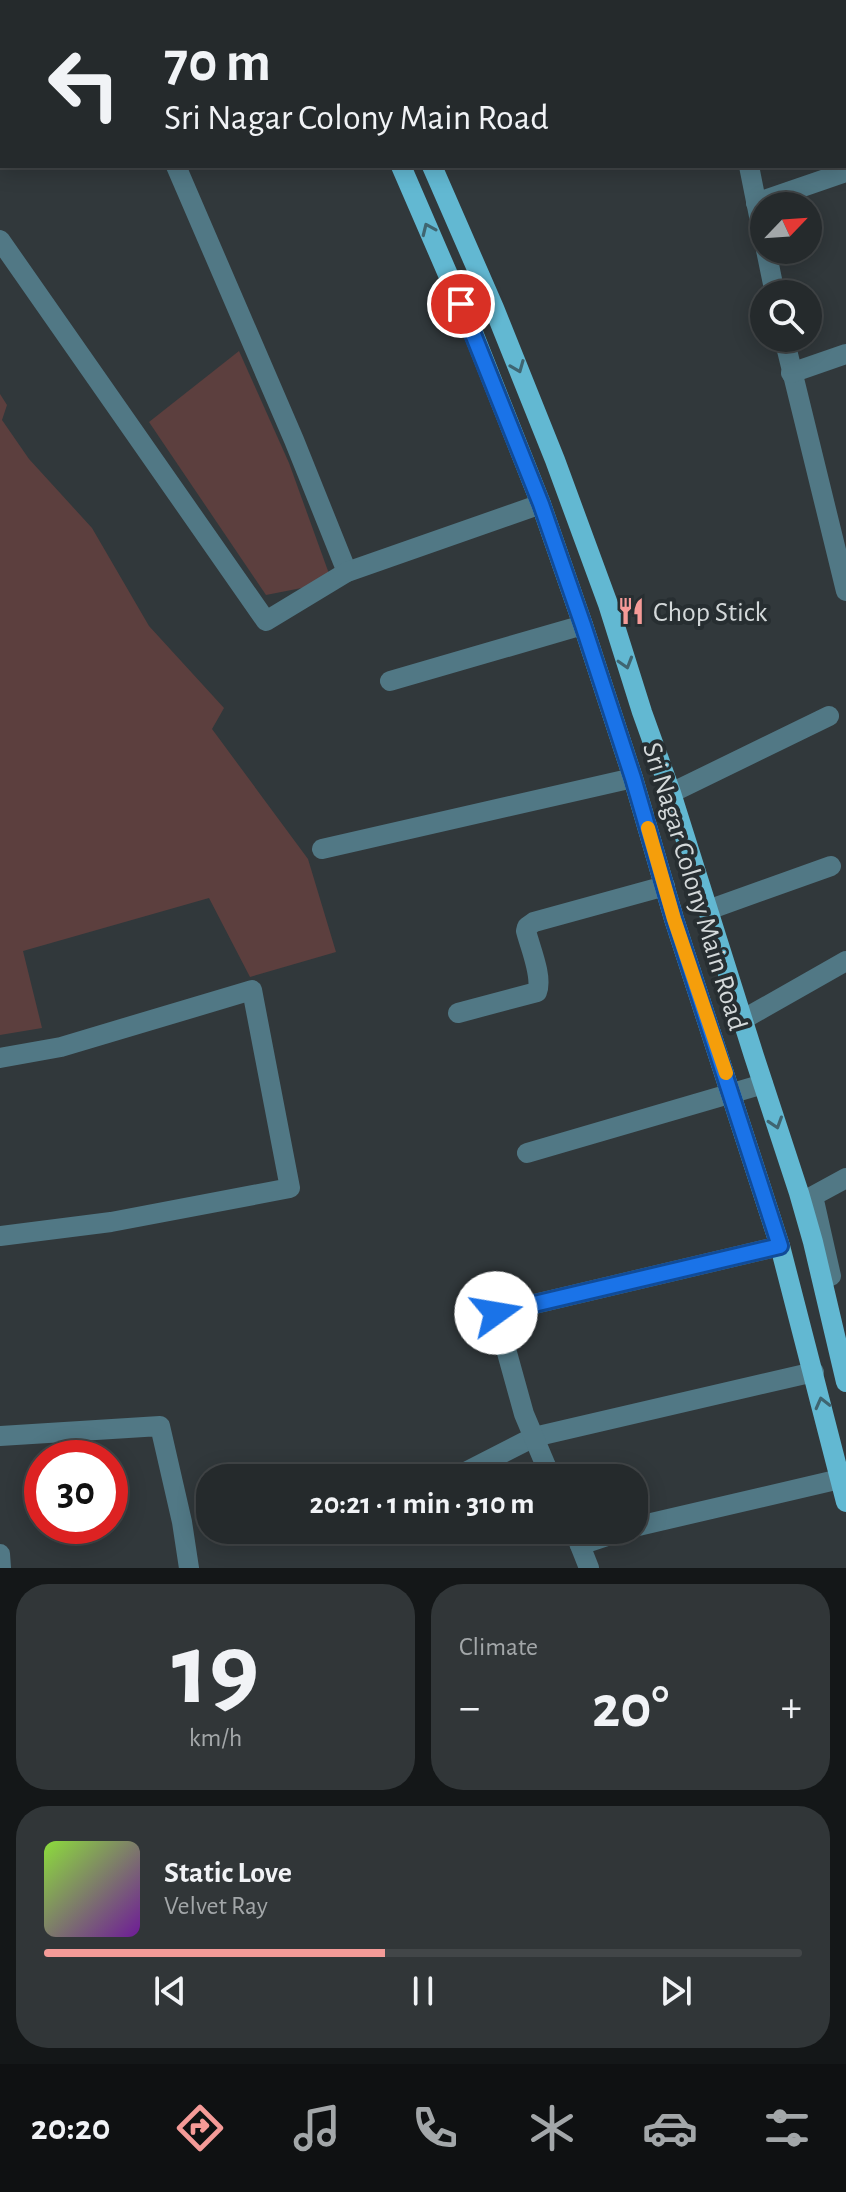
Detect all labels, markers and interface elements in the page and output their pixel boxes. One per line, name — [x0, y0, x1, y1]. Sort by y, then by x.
icon: left — [32, 32, 136, 136]
text: 70 m — [164, 35, 271, 91]
text: Sri Nagar Colony Main Road — [164, 100, 549, 136]
north arrow — [750, 192, 822, 264]
map controls — [750, 192, 822, 352]
one-way arrow — [422, 223, 438, 237]
pin — [427, 270, 495, 338]
button: search — [750, 280, 822, 352]
icon: arrive — [439, 282, 483, 326]
one-way arrow — [508, 359, 524, 373]
restaurant icon: Chop Stick — [616, 596, 646, 626]
place label: Chop Stick — [653, 599, 767, 627]
one-way arrow — [617, 655, 633, 669]
street label: Sri Nagar Colony Main Road — [637, 739, 751, 1034]
one-way arrow — [767, 1116, 783, 1130]
position arrow — [454, 1271, 538, 1355]
one-way arrow — [814, 1397, 831, 1411]
speed limit sign: 30 — [24, 1440, 128, 1544]
text: 20:21 · 1 min · 310 m — [310, 1489, 534, 1519]
text: 19 — [172, 1619, 259, 1723]
text: Climate — [459, 1634, 538, 1660]
text: 20° — [592, 1678, 669, 1738]
text: − — [459, 1686, 480, 1730]
text: + — [781, 1686, 802, 1730]
text: km/h — [189, 1725, 242, 1751]
text: Static Love — [164, 1858, 292, 1888]
text: Velvet Ray — [164, 1893, 268, 1919]
icon: previous — [148, 1969, 192, 2013]
icon: pause — [401, 1969, 445, 2013]
icon: next — [654, 1969, 698, 2013]
icon: directions — [172, 2100, 228, 2156]
icon: music — [289, 2100, 345, 2156]
icon: phone — [407, 2100, 463, 2156]
icon: climate — [524, 2100, 580, 2156]
icon: car — [642, 2100, 698, 2156]
icon: filters — [759, 2100, 815, 2156]
text: 20:20 — [31, 2110, 110, 2146]

